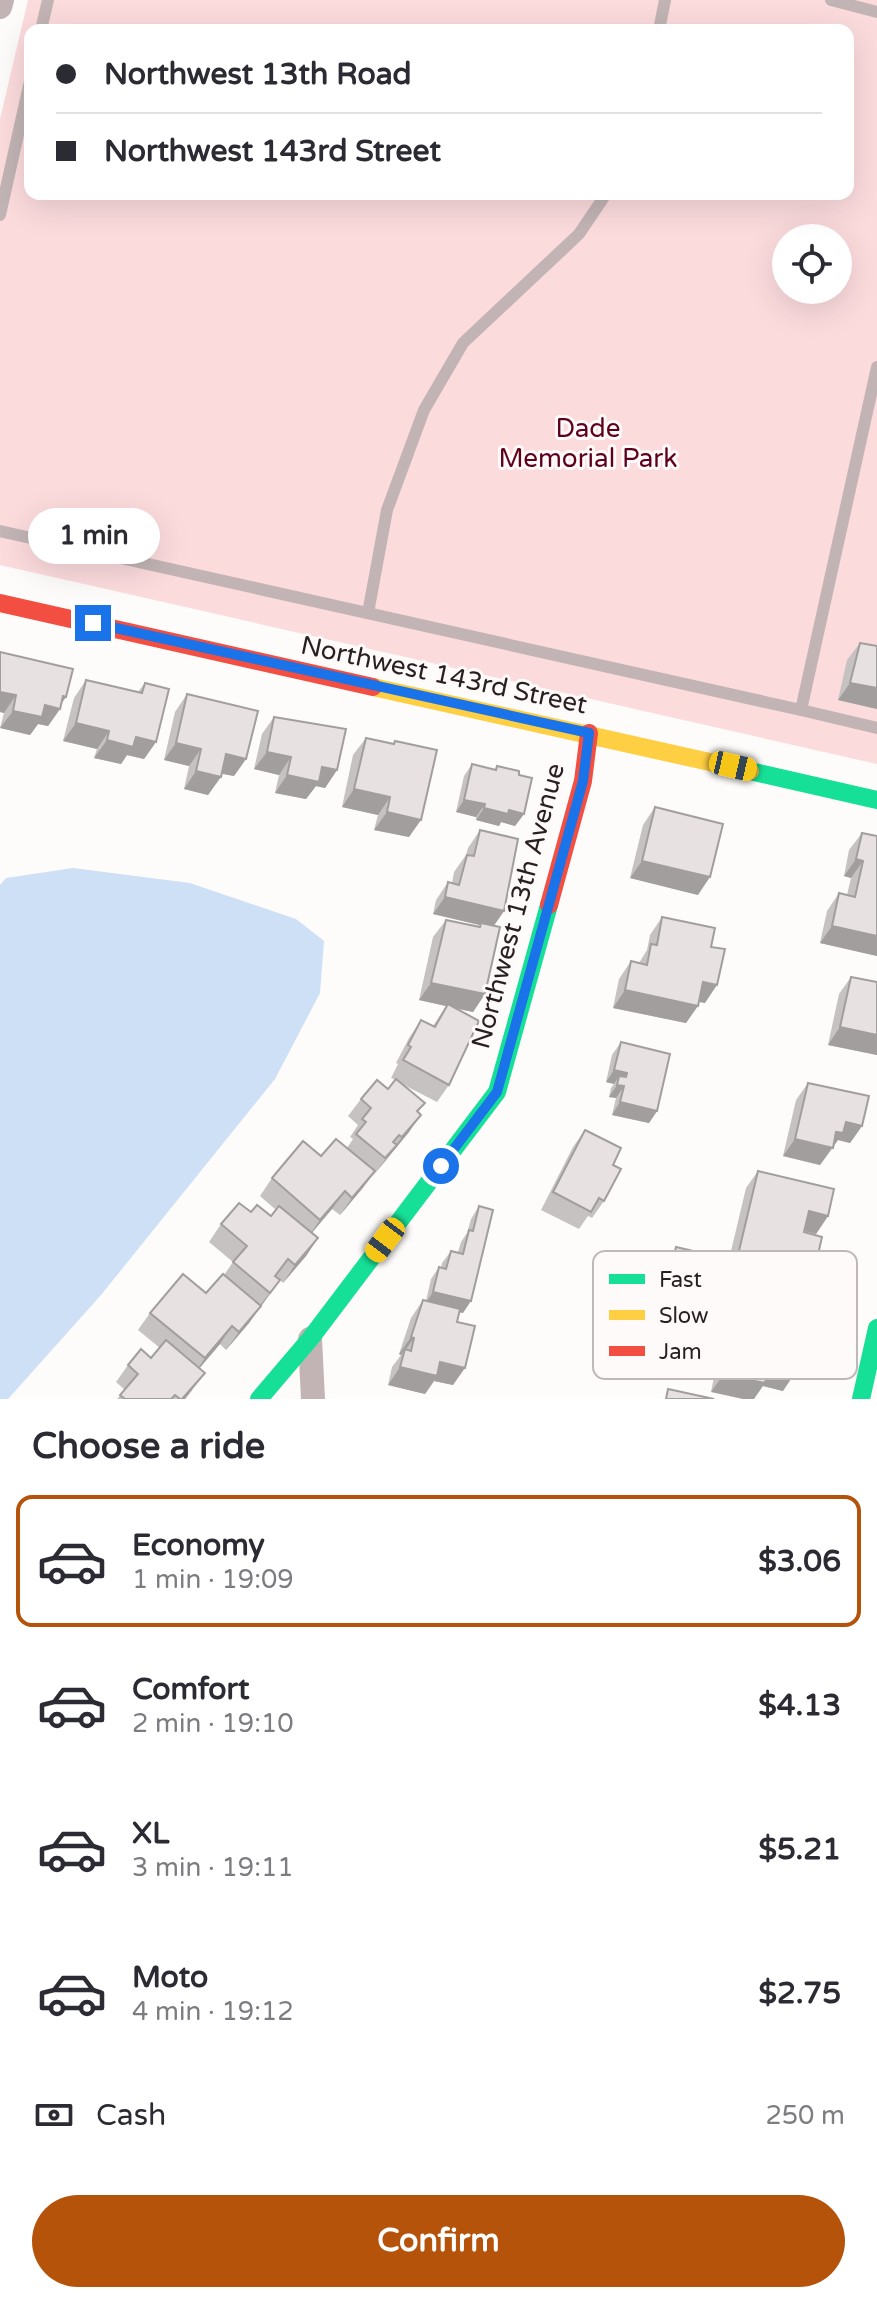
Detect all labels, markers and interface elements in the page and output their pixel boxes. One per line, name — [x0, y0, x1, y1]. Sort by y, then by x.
text: Northwest 13th Road — [104, 56, 412, 93]
text: Northwest 143rd Street — [104, 133, 441, 170]
map controls — [772, 224, 852, 304]
button: locate — [772, 224, 852, 304]
park label: Dade Memorial Park — [499, 413, 677, 474]
callout: 1 min — [27, 507, 159, 563]
text: 1 min — [59, 520, 129, 551]
route end — [75, 605, 111, 641]
street label: Northwest 143rd Street — [298, 629, 590, 721]
car — [707, 749, 759, 783]
street label: Northwest 13th Avenue — [465, 760, 571, 1052]
route start — [423, 1148, 459, 1184]
car — [361, 1214, 409, 1266]
legend — [593, 1251, 857, 1379]
text: Fast — [659, 1267, 702, 1293]
text: Slow — [659, 1303, 709, 1329]
text: Jam — [659, 1339, 702, 1365]
text: Choose a ride — [32, 1425, 265, 1468]
icon: car — [36, 1525, 108, 1597]
text: Economy — [132, 1527, 265, 1564]
text: $3.06 — [758, 1543, 841, 1580]
text: 1 min · 19:09 — [132, 1564, 294, 1595]
icon: car — [36, 1669, 108, 1741]
text: Comfort — [132, 1671, 250, 1708]
text: $4.13 — [758, 1687, 841, 1724]
text: 2 min · 19:10 — [132, 1708, 294, 1739]
icon: car — [36, 1813, 108, 1885]
text: XL — [132, 1815, 169, 1852]
text: $5.21 — [759, 1831, 841, 1868]
text: 3 min · 19:11 — [132, 1852, 294, 1883]
icon: car — [36, 1957, 108, 2029]
text: Moto — [132, 1959, 208, 1996]
text: $2.75 — [759, 1975, 841, 2012]
text: 4 min · 19:12 — [132, 1996, 294, 2027]
icon: cash — [32, 2093, 76, 2137]
text: Cash — [96, 2097, 166, 2134]
text: 250 m — [765, 2100, 845, 2131]
button: Confirm — [32, 2195, 845, 2287]

